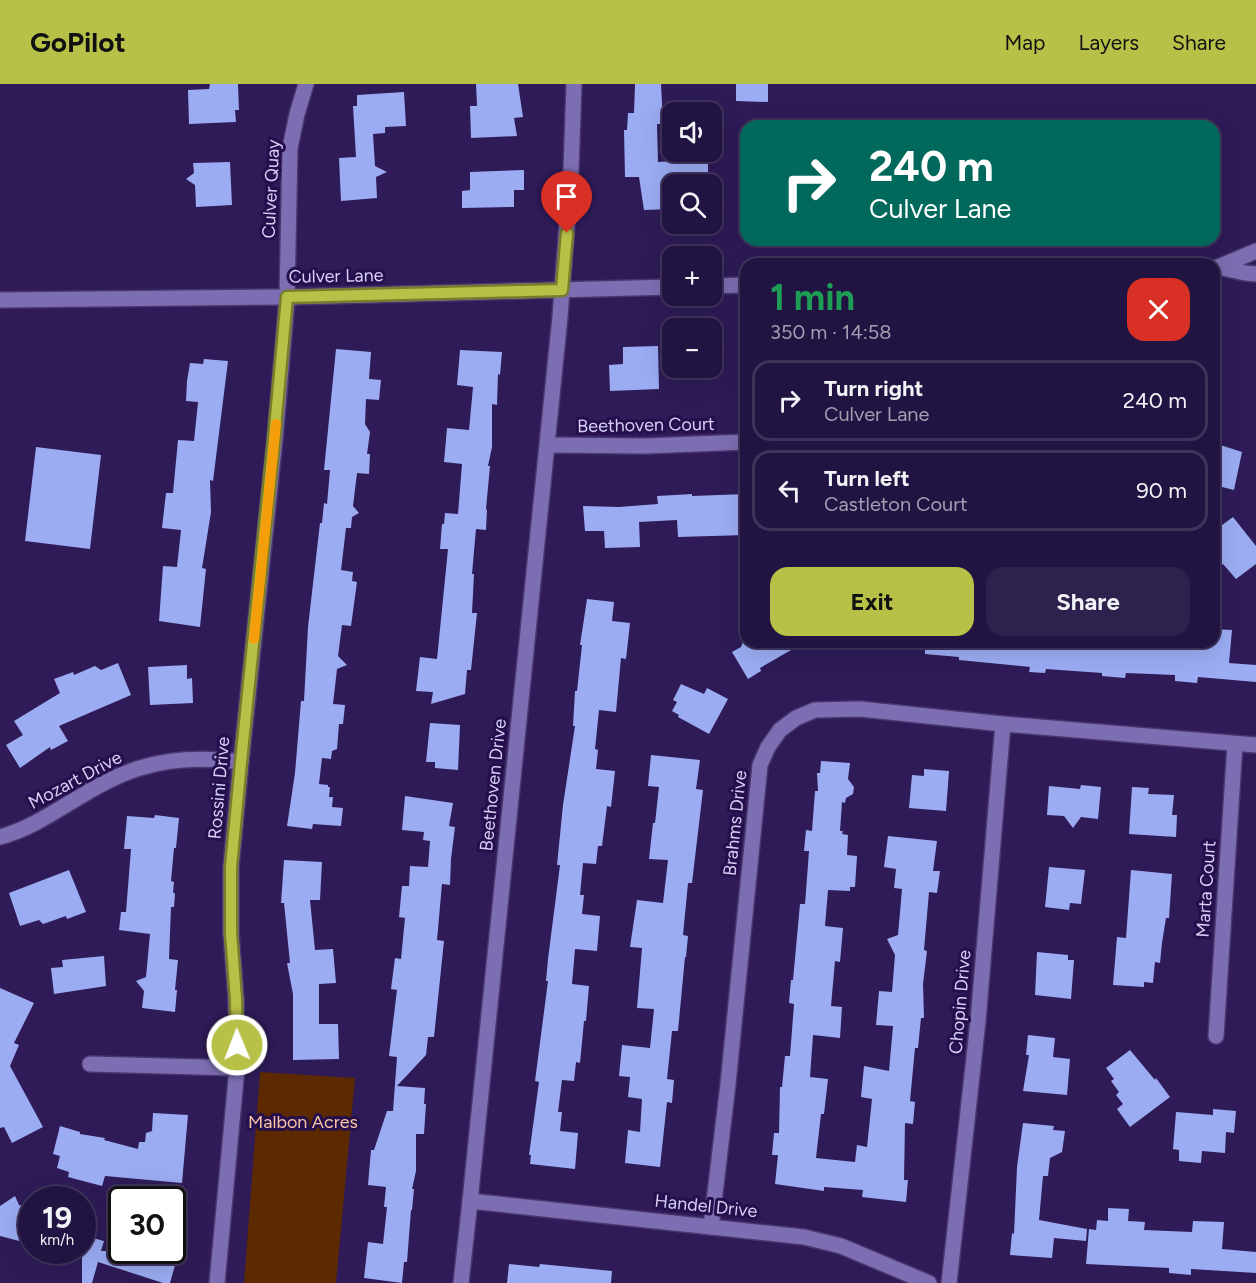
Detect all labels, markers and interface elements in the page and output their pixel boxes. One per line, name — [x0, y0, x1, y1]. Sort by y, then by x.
text: GoPilot — [30, 25, 126, 59]
text: Map — [1005, 30, 1045, 55]
text: Layers — [1078, 30, 1139, 55]
text: Share — [1172, 30, 1226, 55]
map controls — [662, 102, 722, 378]
button: sound — [662, 102, 722, 162]
street label: Culver Quay — [257, 138, 285, 239]
text: 240 m — [869, 141, 994, 192]
icon: right — [770, 144, 848, 222]
pin — [541, 171, 592, 233]
button: search — [662, 174, 722, 234]
icon: arrive — [550, 180, 583, 213]
text: Culver Lane — [869, 192, 1011, 225]
button: + — [662, 246, 722, 306]
street label: Culver Lane — [288, 264, 384, 288]
text: 1 min — [770, 276, 855, 319]
button: close — [1127, 278, 1190, 341]
button: − — [662, 318, 722, 378]
text: 350 m · 14:58 — [770, 320, 892, 344]
text: Turn right — [824, 375, 923, 402]
icon: right — [773, 384, 806, 417]
text: 240 m — [1123, 387, 1187, 414]
text: Culver Lane — [824, 402, 929, 426]
street label: Beethoven Court — [577, 413, 715, 437]
text: Turn left — [824, 465, 910, 492]
icon: left — [773, 474, 806, 507]
text: 90 m — [1136, 477, 1187, 504]
text: Castleton Court — [824, 492, 968, 516]
button: Exit — [770, 567, 974, 636]
button: Share — [986, 567, 1190, 636]
street label: Beethoven Drive — [475, 718, 511, 852]
street label: Rossini Drive — [204, 736, 234, 840]
street label: Mozart Drive — [25, 746, 126, 814]
street label: Brahms Drive — [719, 769, 752, 877]
street label: Marta Court — [1192, 840, 1220, 938]
street label: Chopin Drive — [944, 949, 976, 1055]
position arrow — [205, 1013, 269, 1077]
park label: Malbon Acres — [248, 1111, 358, 1133]
speed limit sign: 30 — [108, 1186, 186, 1264]
street label: Handel Drive — [654, 1190, 759, 1222]
text: 19 — [42, 1199, 72, 1236]
text: km/h — [40, 1231, 74, 1249]

